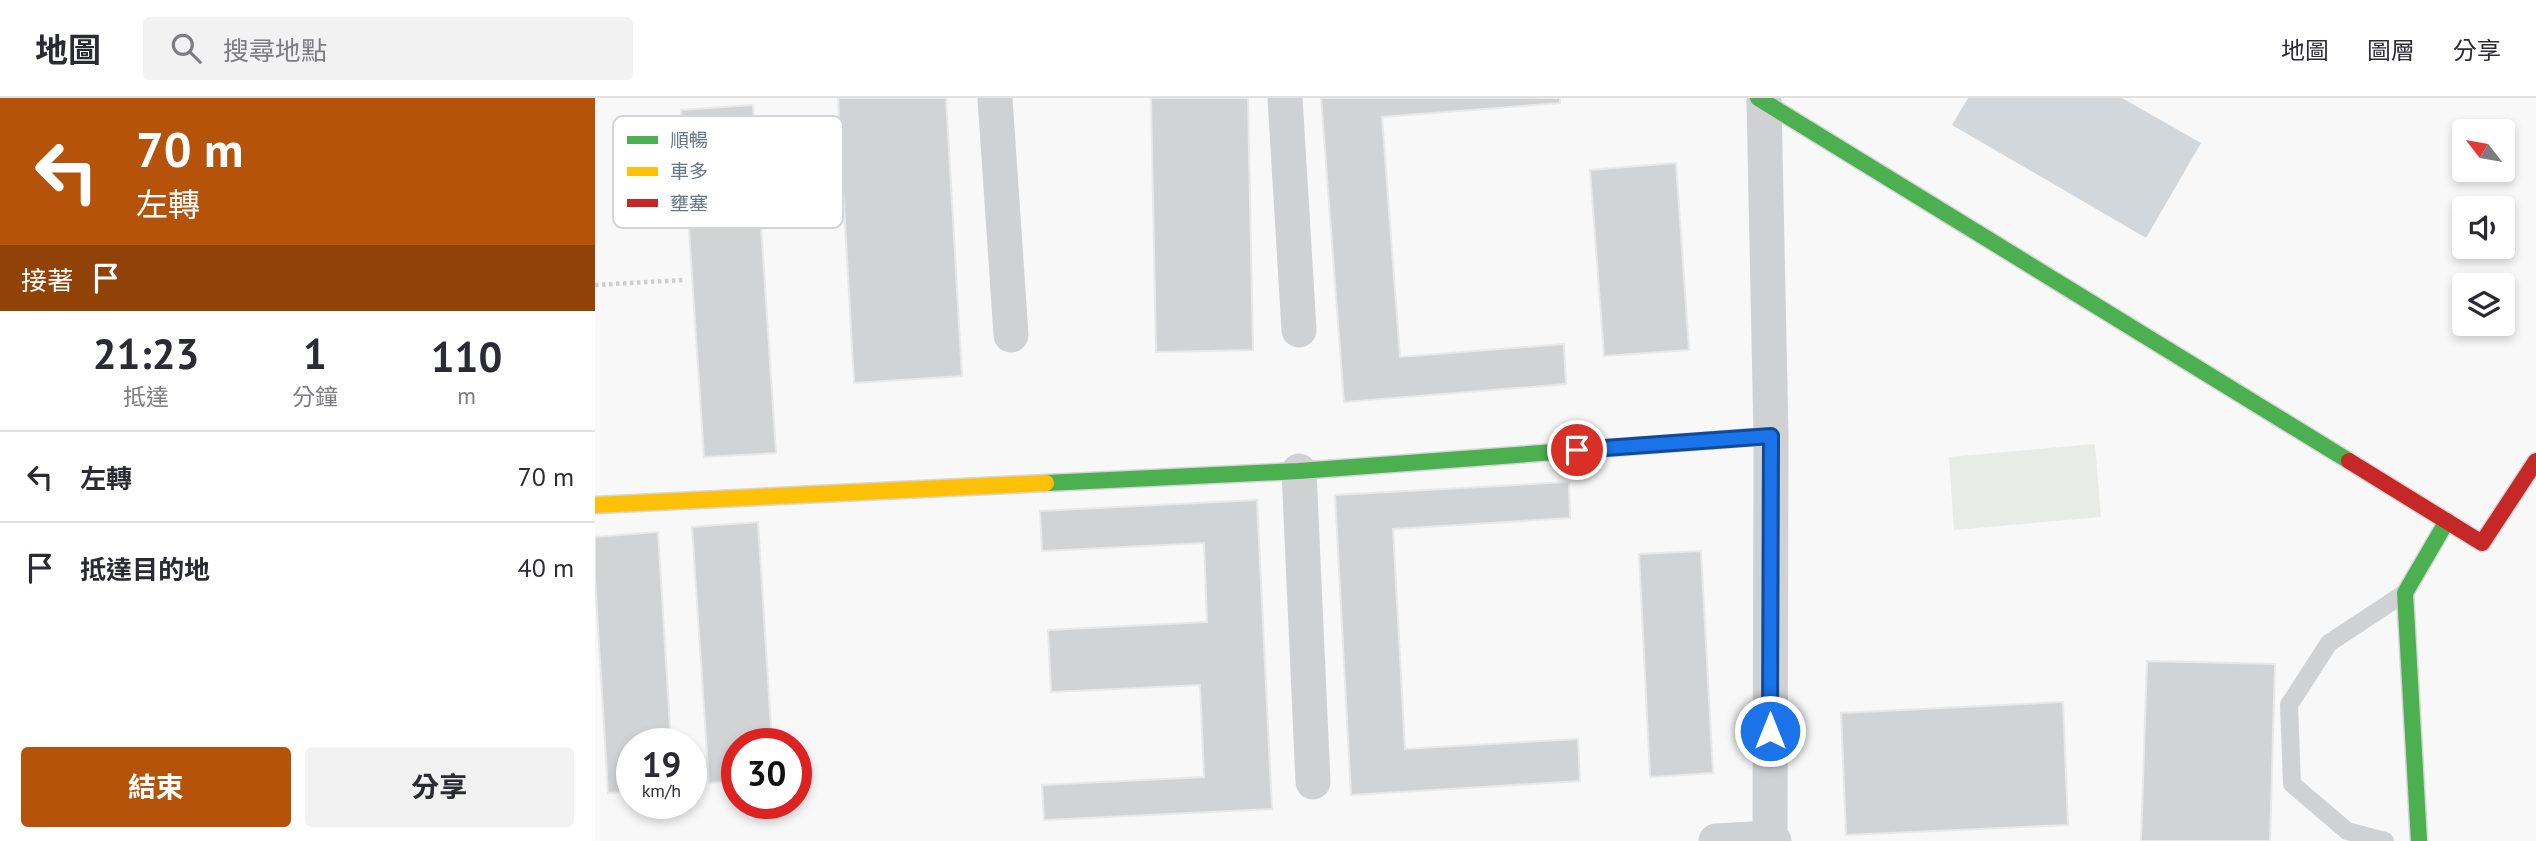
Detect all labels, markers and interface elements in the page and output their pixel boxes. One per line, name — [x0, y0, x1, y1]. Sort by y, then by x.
search box — [143, 17, 633, 80]
text: 地圖 — [35, 28, 101, 71]
icon: search — [167, 29, 205, 67]
text: 搜尋地點 — [223, 34, 327, 67]
text: 地圖 — [2281, 35, 2329, 66]
text: 圖層 — [2367, 35, 2415, 66]
text: 分享 — [2453, 35, 2501, 66]
legend — [613, 116, 843, 228]
text: 70 m — [136, 117, 243, 181]
north arrow — [2452, 119, 2515, 182]
map controls — [2452, 119, 2515, 336]
icon: left — [21, 126, 112, 217]
text: 順暢 — [670, 128, 708, 152]
text: 車多 — [670, 159, 708, 183]
text: 左轉 — [136, 183, 200, 225]
text: 壅塞 — [670, 191, 708, 215]
button: sound — [2452, 196, 2515, 259]
icon: arrive — [87, 259, 125, 297]
text: 接著 — [21, 264, 73, 297]
button: layers — [2452, 273, 2515, 336]
text: 21:23 — [93, 326, 199, 381]
text: 1 — [303, 326, 327, 381]
text: 110 — [431, 329, 502, 384]
text: m — [457, 381, 476, 410]
text: 抵達 — [123, 382, 169, 411]
text: 分鐘 — [292, 382, 338, 411]
pin — [1547, 420, 1607, 480]
icon: arrive — [1558, 431, 1596, 469]
icon: left — [21, 458, 59, 496]
text: 70 m — [518, 460, 574, 493]
text: 左轉 — [80, 462, 132, 495]
icon: arrive — [21, 549, 59, 587]
text: 40 m — [518, 551, 574, 584]
text: 抵達目的地 — [80, 553, 210, 586]
position arrow — [1733, 694, 1807, 768]
speed limit sign: 30 — [721, 728, 812, 819]
text: 19 — [642, 741, 681, 787]
button: 結束 — [21, 747, 291, 827]
button: 分享 — [305, 747, 574, 827]
text: km/h — [642, 779, 681, 802]

